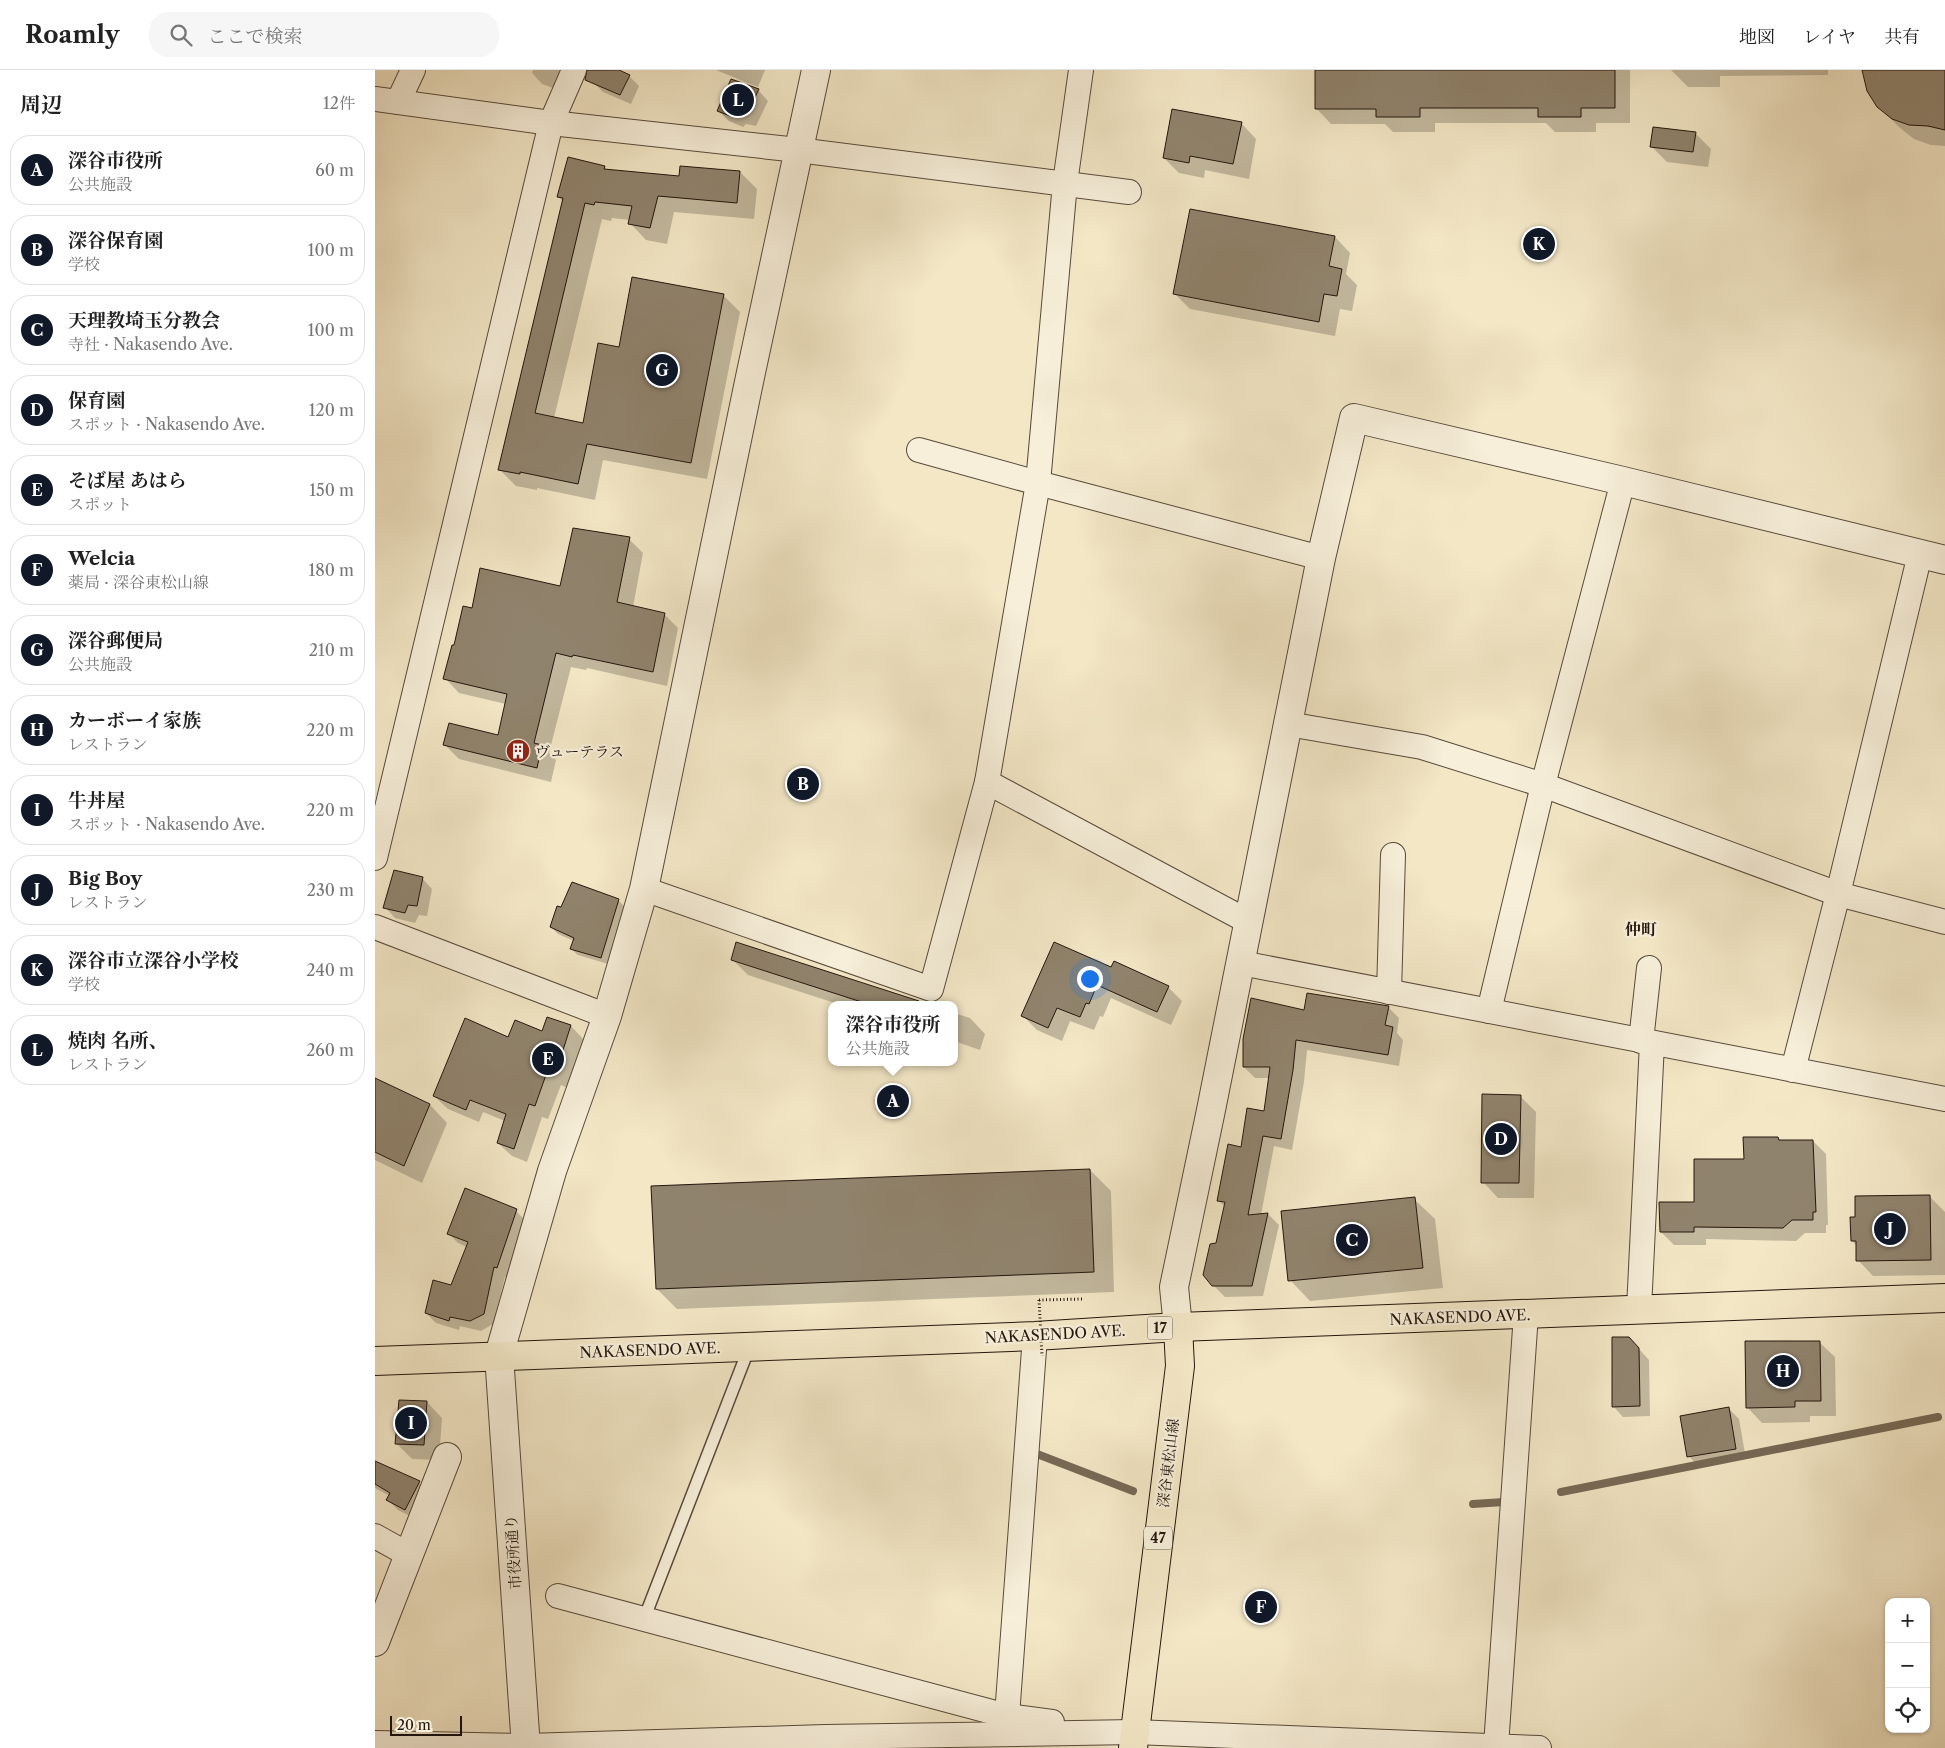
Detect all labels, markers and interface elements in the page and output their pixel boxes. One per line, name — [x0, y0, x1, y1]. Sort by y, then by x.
search box — [149, 12, 499, 57]
text: Roamly — [25, 20, 119, 49]
icon: search — [167, 21, 195, 49]
text: ここで検索 — [207, 25, 302, 48]
text: 地図 — [1739, 26, 1775, 48]
text: レイヤ — [1803, 26, 1856, 48]
text: 共有 — [1884, 26, 1920, 48]
pin: L — [722, 81, 754, 119]
text: 周辺 — [20, 92, 62, 117]
text: 12件 — [323, 93, 355, 113]
text: 深谷市役所 — [68, 149, 163, 172]
text: A — [31, 160, 43, 180]
text: 60 m — [315, 160, 354, 180]
text: 公共施設 — [68, 174, 132, 194]
pin: K — [1523, 225, 1555, 263]
text: 深谷保育園 — [68, 229, 163, 252]
text: B — [31, 240, 43, 260]
text: 100 m — [308, 240, 354, 260]
text: 学校 — [68, 254, 100, 274]
text: 天理教埼玉分教会 — [68, 309, 220, 332]
text: C — [31, 320, 43, 340]
text: 100 m — [308, 320, 354, 340]
text: 寺社 · Nakasendo Ave. — [68, 334, 233, 354]
pin: G — [646, 351, 678, 389]
text: 保育園 — [68, 389, 125, 412]
text: D — [30, 400, 44, 420]
text: 120 m — [309, 400, 354, 420]
text: スポット · Nakasendo Ave. — [68, 414, 265, 434]
text: そば屋 あはら — [68, 469, 187, 492]
text: E — [31, 480, 43, 500]
text: 150 m — [309, 480, 354, 500]
text: スポット — [68, 494, 132, 514]
text: Welcia — [68, 547, 135, 570]
text: F — [32, 560, 42, 580]
text: 180 m — [308, 560, 354, 580]
text: 薬局 · 深谷東松山線 — [68, 572, 209, 592]
text: 深谷郵便局 — [68, 629, 163, 652]
text: G — [30, 640, 44, 660]
text: 210 m — [309, 640, 354, 660]
text: 公共施設 — [68, 654, 132, 674]
text: カーボーイ家族 — [68, 709, 201, 732]
text: H — [30, 720, 44, 740]
text: 220 m — [306, 720, 354, 740]
text: レストラン — [68, 734, 148, 754]
building icon: ヴューテラス — [505, 738, 531, 764]
place label: ヴューテラス — [535, 742, 624, 761]
pin: B — [787, 765, 819, 803]
text: 牛丼屋 — [68, 789, 125, 812]
text: I — [34, 800, 40, 820]
text: 220 m — [306, 800, 354, 820]
text: スポット · Nakasendo Ave. — [68, 814, 265, 834]
text: Big Boy — [68, 867, 142, 890]
text: J — [34, 880, 40, 900]
text: 230 m — [307, 880, 354, 900]
text: レストラン — [68, 892, 148, 912]
district label: 仲町 — [1625, 919, 1657, 939]
text: 深谷市立深谷小学校 — [68, 949, 239, 972]
text: K — [31, 960, 43, 980]
text: 240 m — [306, 960, 354, 980]
your location — [1077, 966, 1103, 992]
text: 学校 — [68, 974, 100, 994]
popup — [828, 1001, 958, 1066]
text: 深谷市役所 — [845, 1013, 941, 1036]
text: 焼肉 名所、 — [68, 1029, 168, 1052]
text: 公共施設 — [845, 1038, 910, 1058]
text: L — [31, 1040, 43, 1060]
text: 260 m — [306, 1040, 354, 1060]
pin: E — [532, 1040, 564, 1078]
text: レストラン — [68, 1054, 148, 1074]
pin: A — [877, 1082, 909, 1120]
pin: D — [1485, 1120, 1517, 1158]
pin: J — [1874, 1210, 1906, 1248]
pin: C — [1336, 1221, 1368, 1259]
street label: NAKASENDO AVE. — [1389, 1305, 1531, 1329]
road number: 17 — [1147, 1316, 1173, 1340]
street label: NAKASENDO AVE. — [984, 1321, 1126, 1347]
street label: NAKASENDO AVE. — [579, 1338, 721, 1362]
pin: H — [1767, 1352, 1799, 1390]
pin: I — [395, 1404, 427, 1442]
street label: 深谷東松山線 — [1153, 1417, 1183, 1509]
street label: 市役所通り — [501, 1514, 525, 1590]
road number: 47 — [1144, 1526, 1172, 1550]
pin: F — [1245, 1588, 1277, 1626]
map controls — [1885, 1598, 1930, 1733]
button: + — [1885, 1598, 1930, 1643]
button: − — [1885, 1643, 1930, 1688]
button: locate — [1885, 1688, 1930, 1733]
scale bar — [390, 1713, 463, 1736]
text: 20 m — [397, 1716, 431, 1734]

